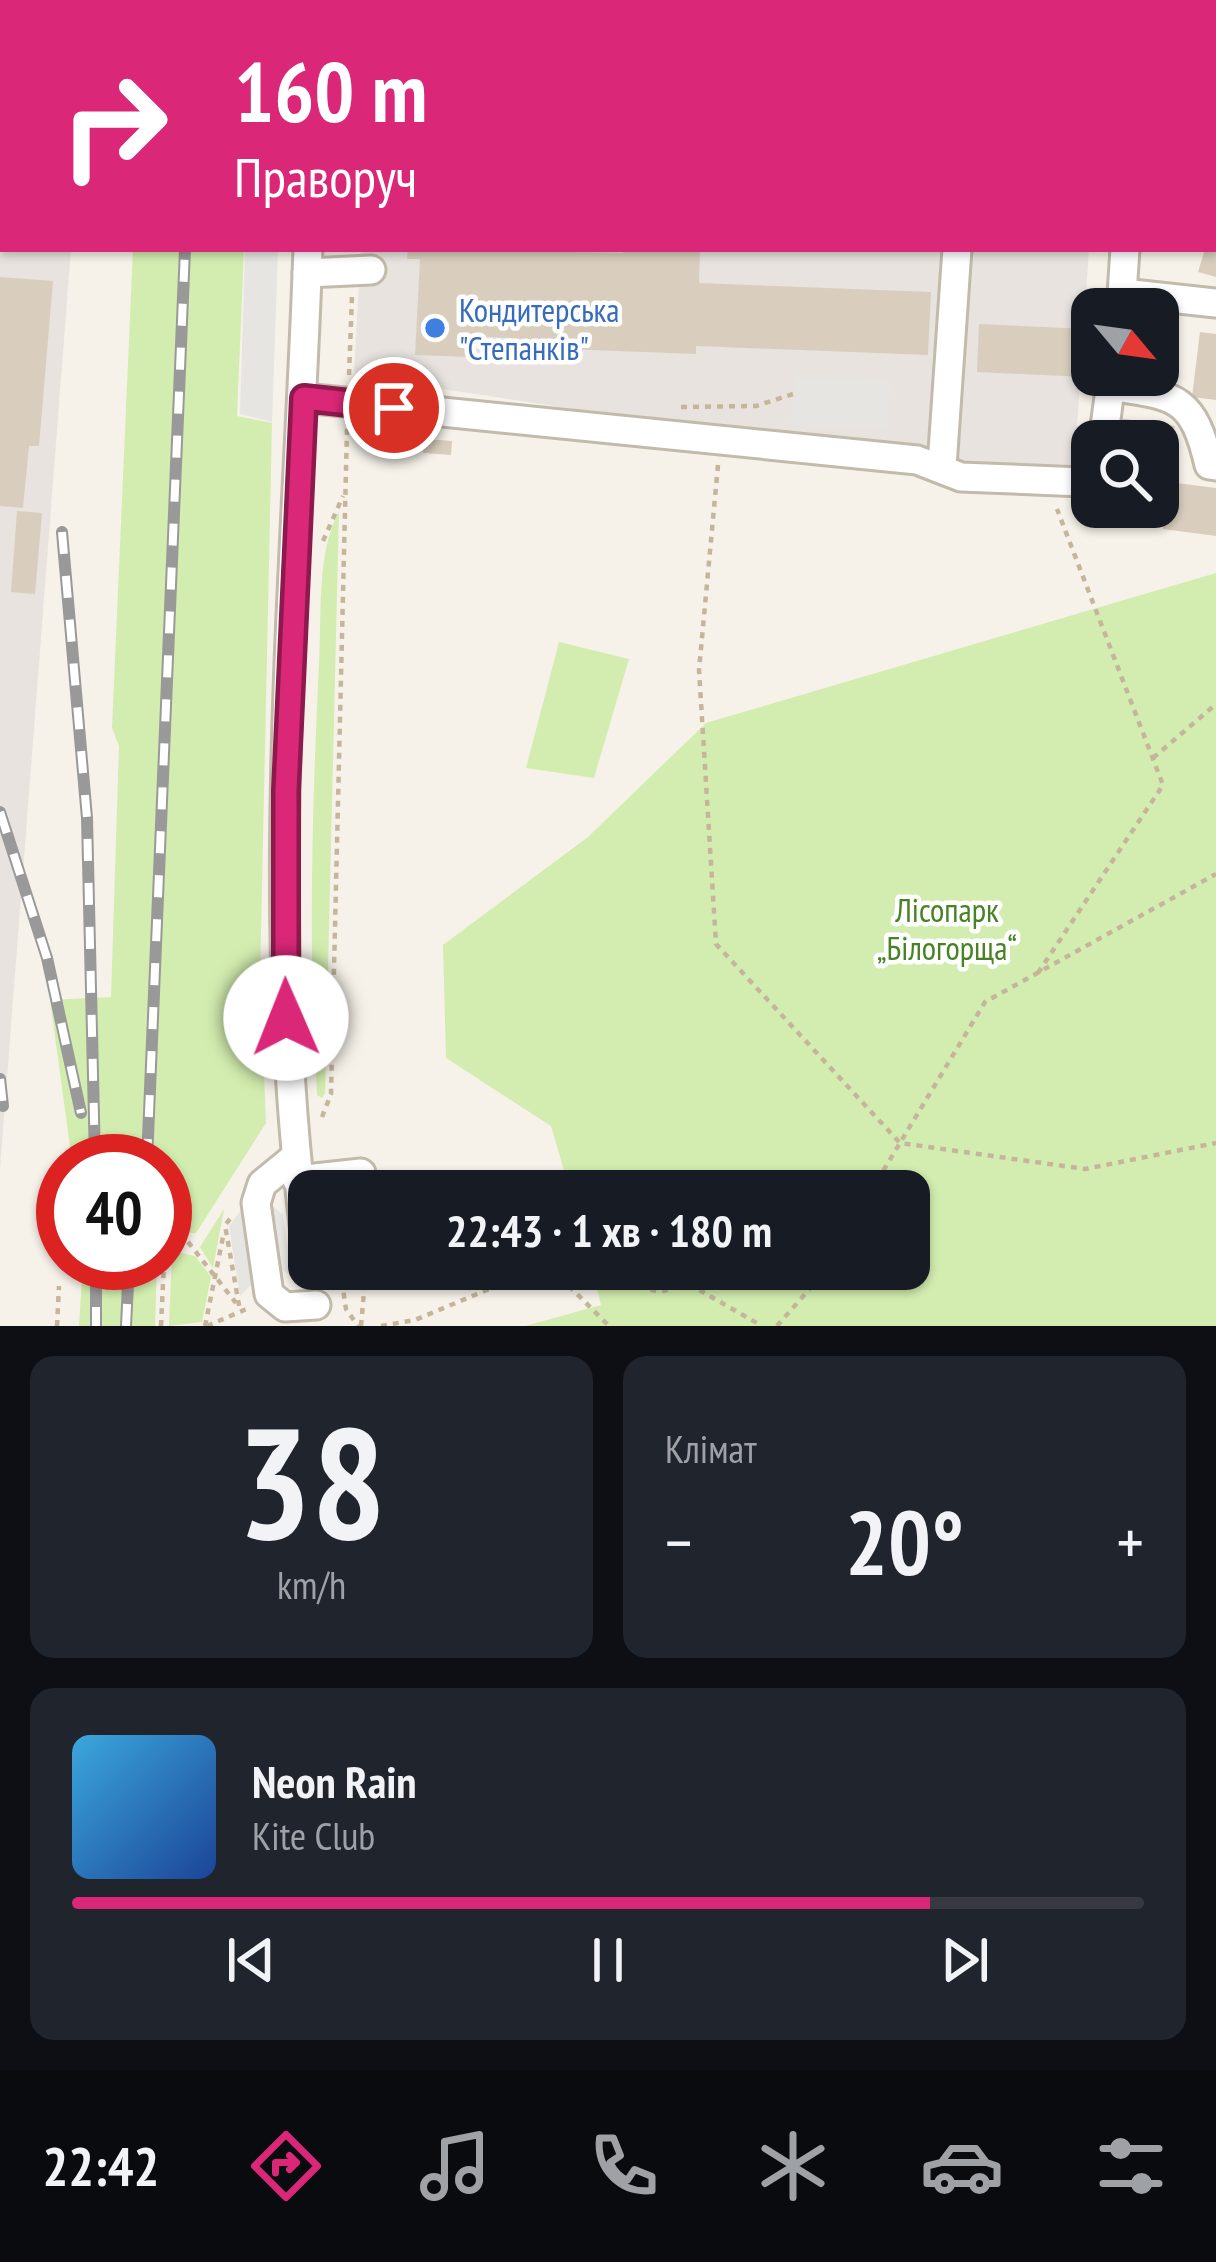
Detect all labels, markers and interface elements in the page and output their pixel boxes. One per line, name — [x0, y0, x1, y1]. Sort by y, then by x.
text: 160 m — [234, 36, 427, 145]
icon: right — [36, 48, 192, 204]
text: Праворуч — [234, 142, 417, 212]
place label: Кондитерська "Степанків" — [459, 288, 620, 369]
north arrow — [1071, 288, 1179, 396]
map controls — [1071, 288, 1179, 528]
marker: Кондитерська "Степанків" — [422, 315, 448, 341]
pin — [343, 357, 445, 459]
icon: arrive — [361, 375, 427, 441]
button: search — [1071, 420, 1179, 528]
park label: Лісопарк „Білогорща“ — [877, 888, 1017, 969]
position arrow — [223, 955, 349, 1081]
speed limit sign: 40 — [36, 1134, 192, 1290]
text: 22:43 · 1 хв · 180 m — [446, 1201, 772, 1259]
text: 38 — [237, 1380, 386, 1582]
text: Клімат — [665, 1423, 757, 1474]
text: 20° — [845, 1483, 964, 1600]
text: − — [665, 1499, 692, 1584]
text: + — [1117, 1499, 1144, 1584]
text: km/h — [277, 1559, 346, 1610]
text: Neon Rain — [252, 1752, 417, 1810]
text: Kite Club — [252, 1810, 375, 1861]
icon: previous — [218, 1927, 284, 1993]
icon: pause — [575, 1927, 641, 1993]
icon: next — [932, 1927, 998, 1993]
icon: directions — [244, 2124, 328, 2208]
icon: music — [413, 2124, 497, 2208]
icon: phone — [582, 2124, 666, 2208]
icon: climate — [751, 2124, 835, 2208]
icon: car — [920, 2124, 1004, 2208]
icon: filters — [1089, 2124, 1173, 2208]
text: 22:42 — [43, 2131, 159, 2201]

